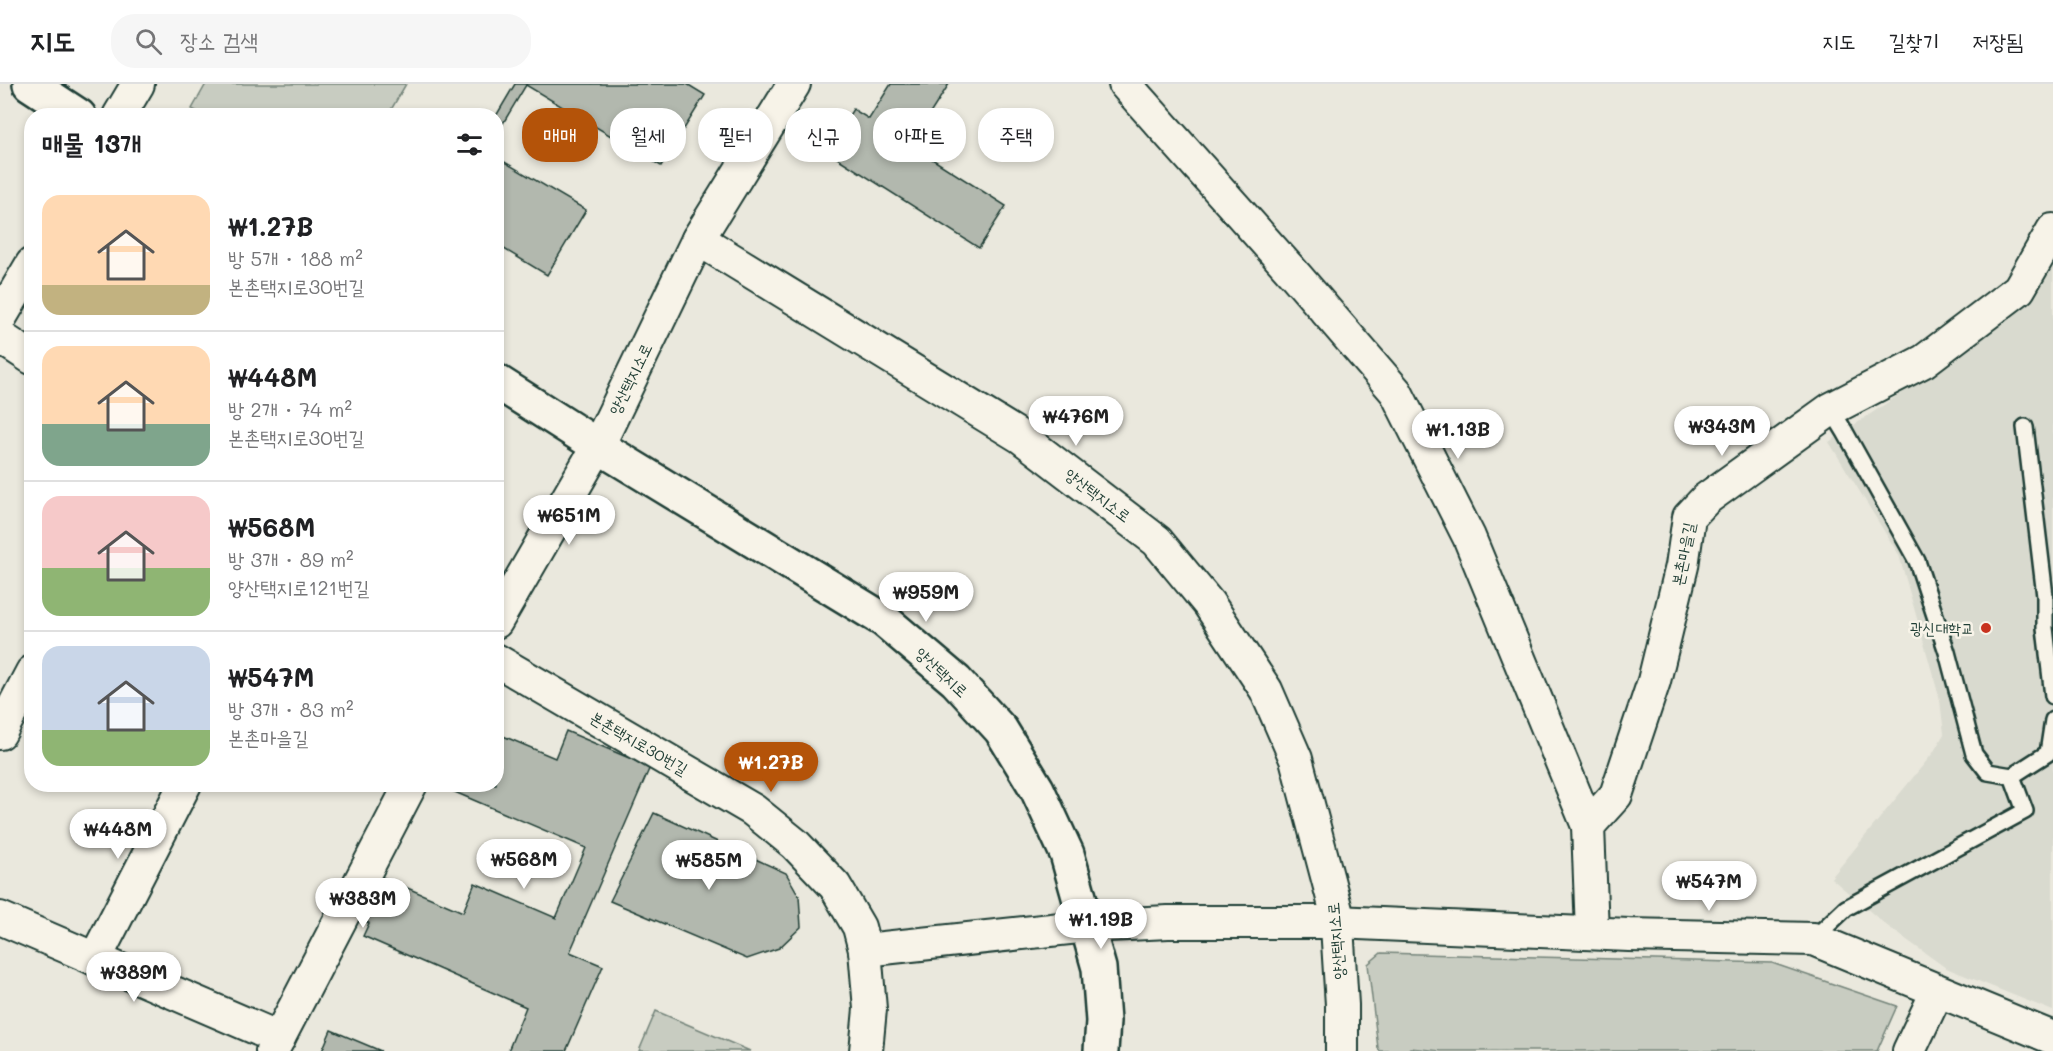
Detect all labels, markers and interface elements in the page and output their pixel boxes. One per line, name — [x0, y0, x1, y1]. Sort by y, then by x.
search box — [111, 14, 531, 68]
text: 지도 — [30, 22, 75, 58]
icon: search — [132, 25, 165, 58]
text: 장소 검색 — [180, 26, 258, 55]
text: 지도 — [1822, 27, 1856, 54]
text: 길찾기 — [1889, 27, 1939, 54]
text: 저장됨 — [1972, 27, 2023, 54]
chip: 매매 — [522, 108, 598, 162]
chip: 월세 — [610, 108, 686, 162]
chip: 필터 — [698, 108, 773, 162]
chip: 신규 — [785, 108, 861, 162]
chip: 아파트 — [873, 108, 966, 162]
chip: 주택 — [978, 108, 1054, 162]
text: 매물 13개 — [42, 126, 141, 160]
icon: filters — [453, 128, 486, 161]
text: ₩1.27B — [228, 209, 313, 243]
icon: home — [90, 219, 162, 291]
text: 방 5개 · 188 m² — [228, 245, 363, 271]
text: 본촌택지로30번길 — [228, 273, 365, 299]
street label: 양산택지소로 — [603, 339, 656, 418]
text: ₩448M — [228, 360, 317, 394]
icon: home — [90, 370, 162, 442]
text: 방 2개 · 74 m² — [228, 396, 352, 422]
pin: ₩476M — [1034, 396, 1118, 447]
text: ₩476M — [1043, 402, 1109, 428]
pin: ₩343M — [1680, 406, 1764, 457]
pin: ₩1.13B — [1409, 409, 1507, 460]
text: ₩343M — [1688, 412, 1756, 438]
text: ₩1.13B — [1426, 415, 1490, 441]
text: 본촌택지로30번길 — [228, 424, 365, 450]
street label: 양산택지소로 — [1061, 463, 1135, 526]
pin: ₩651M — [527, 495, 611, 546]
text: ₩651M — [537, 501, 601, 527]
text: ₩568M — [228, 510, 315, 544]
icon: home — [90, 520, 162, 592]
street label: 본촌마을길 — [1666, 520, 1699, 588]
text: 방 3개 · 89 m² — [228, 546, 354, 572]
pin: ₩959M — [884, 572, 968, 623]
text: 양산택지로121번길 — [228, 574, 370, 600]
text: ₩959M — [893, 578, 959, 604]
place label: 광신대학교 — [1910, 617, 1974, 638]
marker: 광신대학교 — [1979, 621, 1993, 635]
street label: 양산택지로 — [912, 642, 973, 701]
text: ₩547M — [228, 660, 315, 694]
icon: home — [90, 670, 162, 742]
text: 방 3개 · 83 m² — [228, 696, 354, 722]
street label: 본촌택지로30번길 — [587, 706, 692, 779]
text: 본촌마을길 — [228, 724, 308, 750]
pin: ₩1.27B — [722, 742, 820, 793]
text: ₩1.27B — [738, 748, 804, 774]
pin: ₩448M — [76, 809, 160, 860]
text: ₩448M — [84, 815, 152, 841]
pin: ₩568M — [482, 839, 566, 890]
pin: ₩585M — [667, 840, 751, 891]
text: ₩568M — [490, 845, 558, 871]
text: ₩585M — [676, 846, 742, 872]
pin: ₩547M — [1667, 861, 1751, 912]
text: ₩547M — [1676, 867, 1742, 893]
pin: ₩383M — [321, 878, 405, 929]
text: ₩383M — [329, 884, 397, 910]
pin: ₩1.19B — [1052, 899, 1150, 950]
street label: 양산택지소로 — [1322, 902, 1349, 980]
text: ₩1.19B — [1069, 905, 1133, 931]
pin: ₩389M — [92, 952, 176, 1003]
text: ₩389M — [100, 958, 168, 984]

